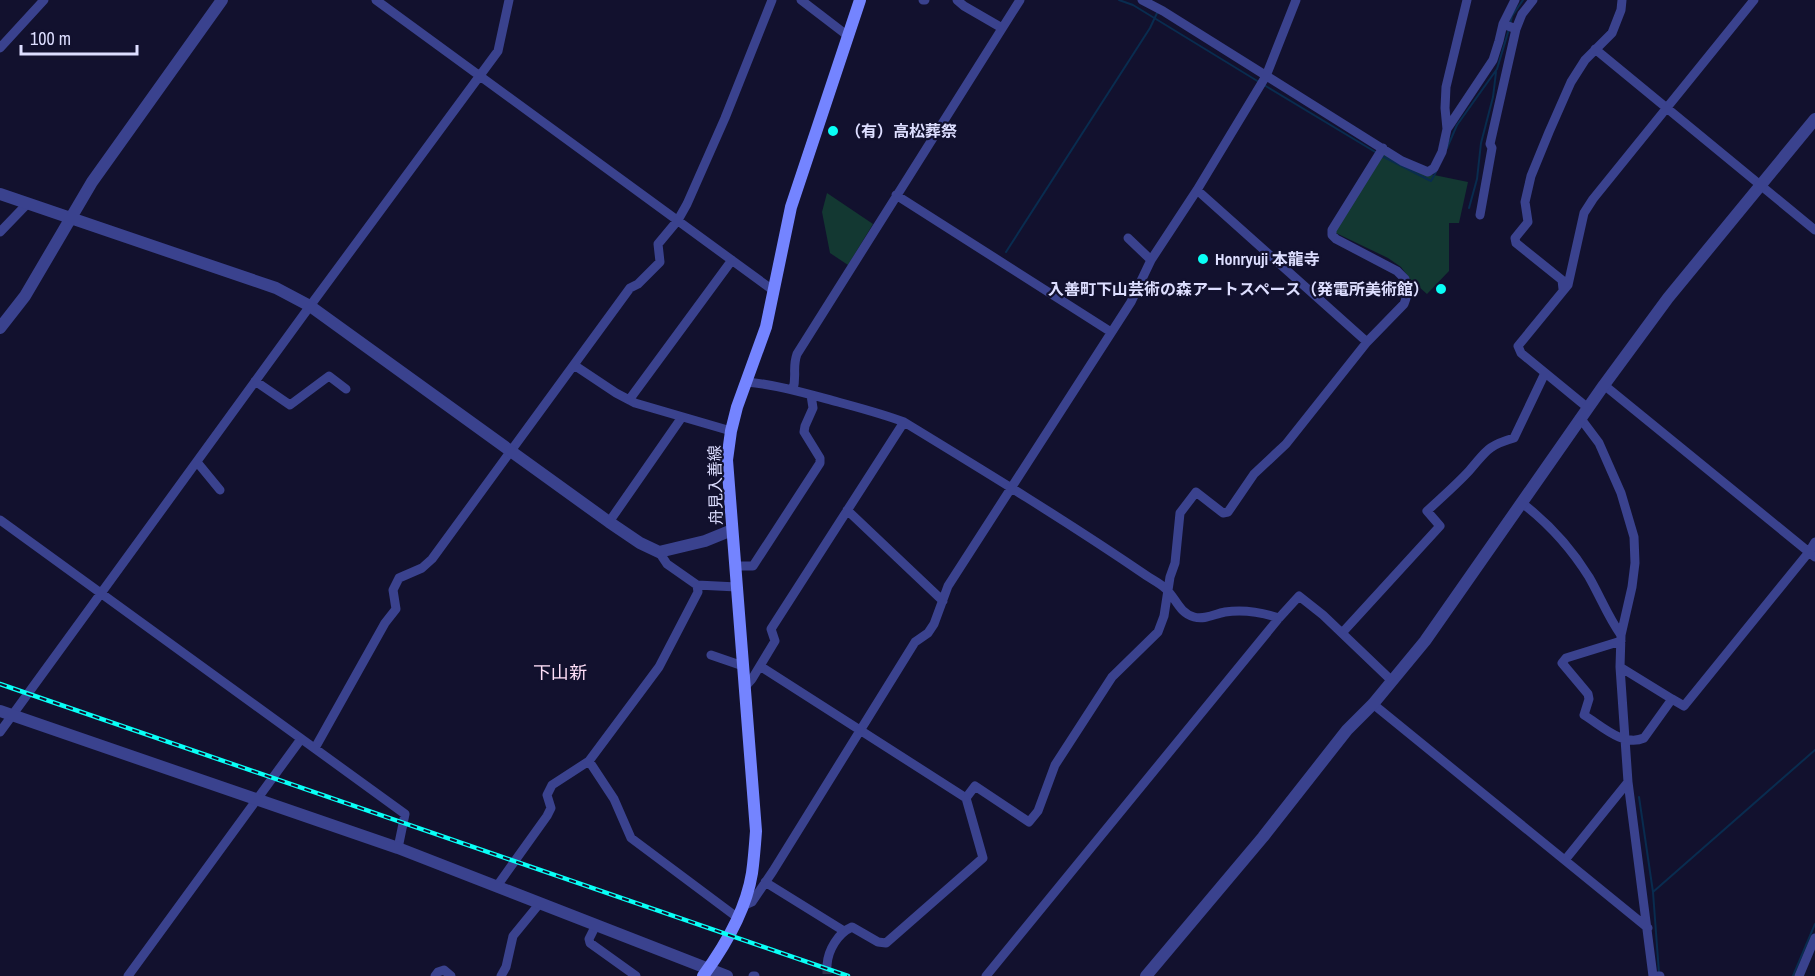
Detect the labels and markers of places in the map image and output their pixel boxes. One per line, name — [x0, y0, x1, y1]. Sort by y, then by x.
place label: （有）高松葬祭 — [845, 120, 957, 142]
marker: （有）高松葬祭 — [826, 124, 840, 138]
place label: Honryuji 本龍寺 — [1215, 248, 1320, 270]
marker: Honryuji 本龍寺 — [1196, 252, 1210, 266]
place label: 入善町下山芸術の森アートスペース（発電所美術館） — [1048, 278, 1429, 300]
marker: 入善町下山芸術の森アートスペース（発電所美術館） — [1434, 282, 1448, 296]

